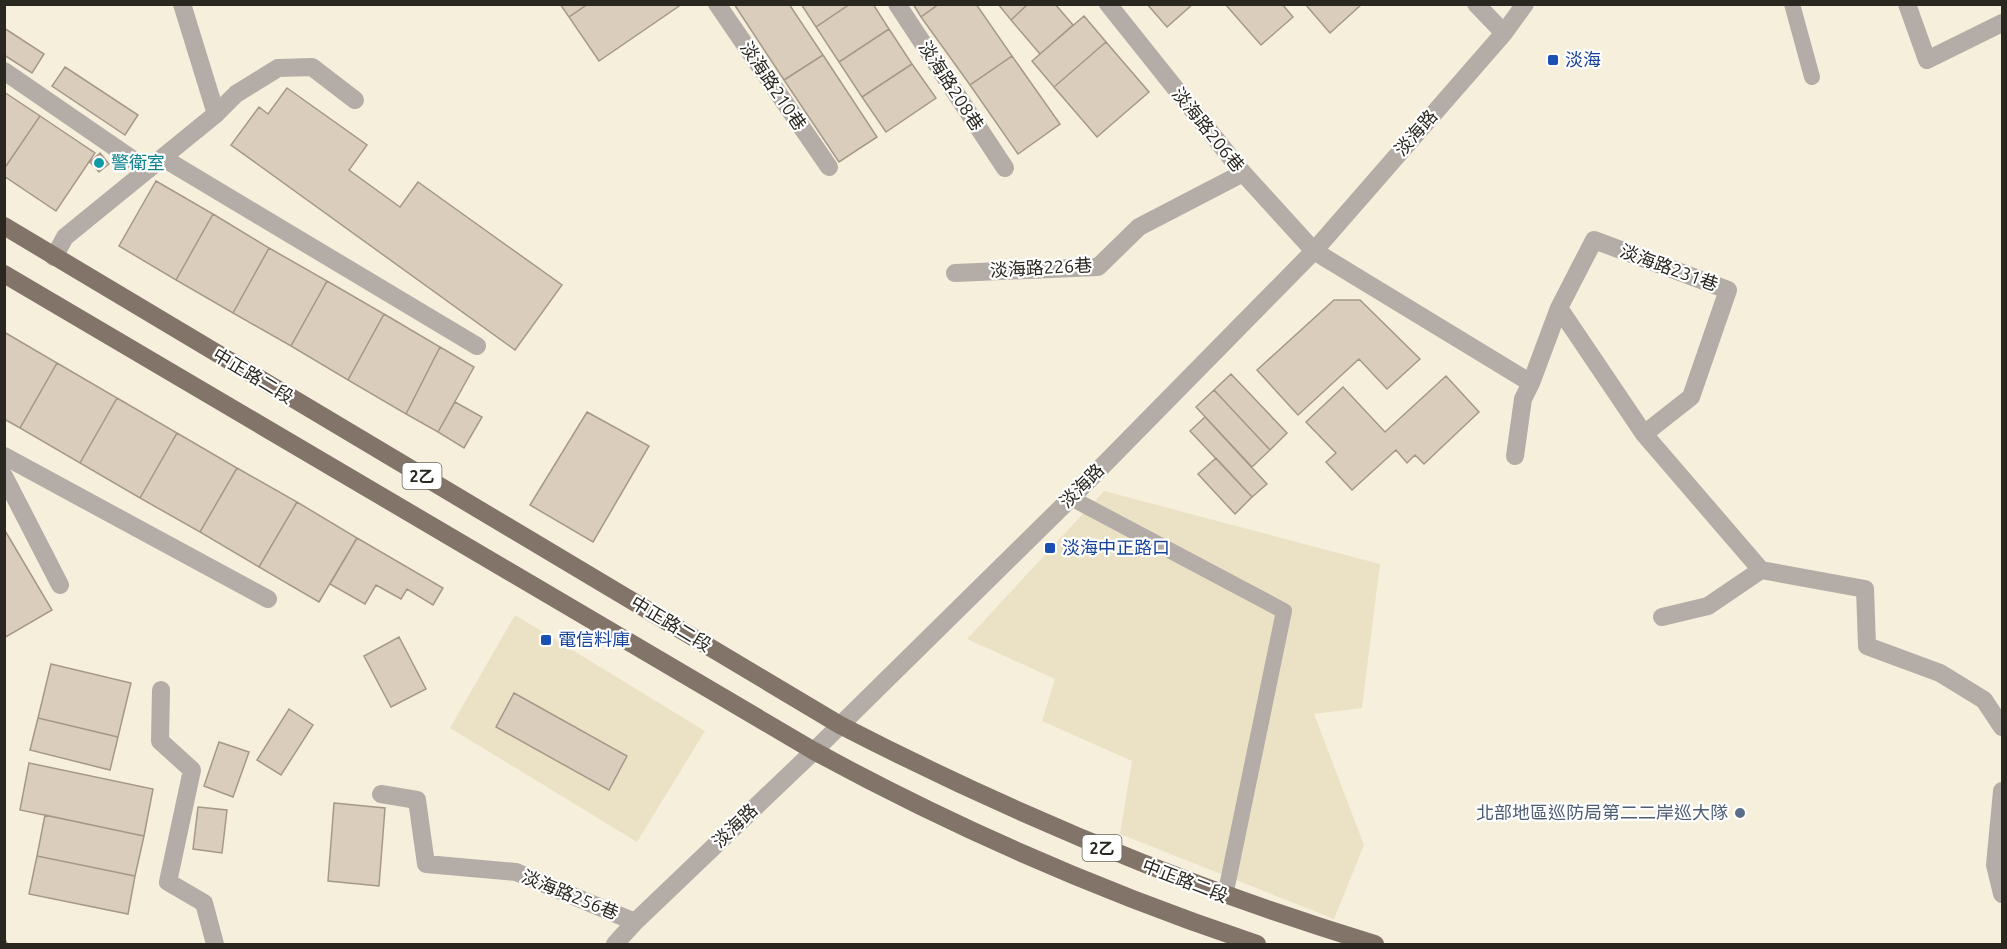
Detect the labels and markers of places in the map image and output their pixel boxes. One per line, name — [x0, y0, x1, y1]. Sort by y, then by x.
place label: 淡海 — [1565, 49, 1601, 69]
marker: 淡海 — [1546, 53, 1560, 67]
place label: 警衛室 — [111, 152, 165, 172]
marker: 警衛室 — [92, 156, 106, 170]
place label: 淡海中正路口 — [1062, 537, 1170, 557]
marker: 淡海中正路口 — [1043, 541, 1057, 555]
place label: 電信料庫 — [558, 629, 630, 649]
marker: 電信料庫 — [539, 633, 553, 647]
place label: 北部地區巡防局第二二岸巡大隊 — [1476, 802, 1728, 822]
marker: 北部地區巡防局第二二岸巡大隊 — [1733, 806, 1747, 820]

